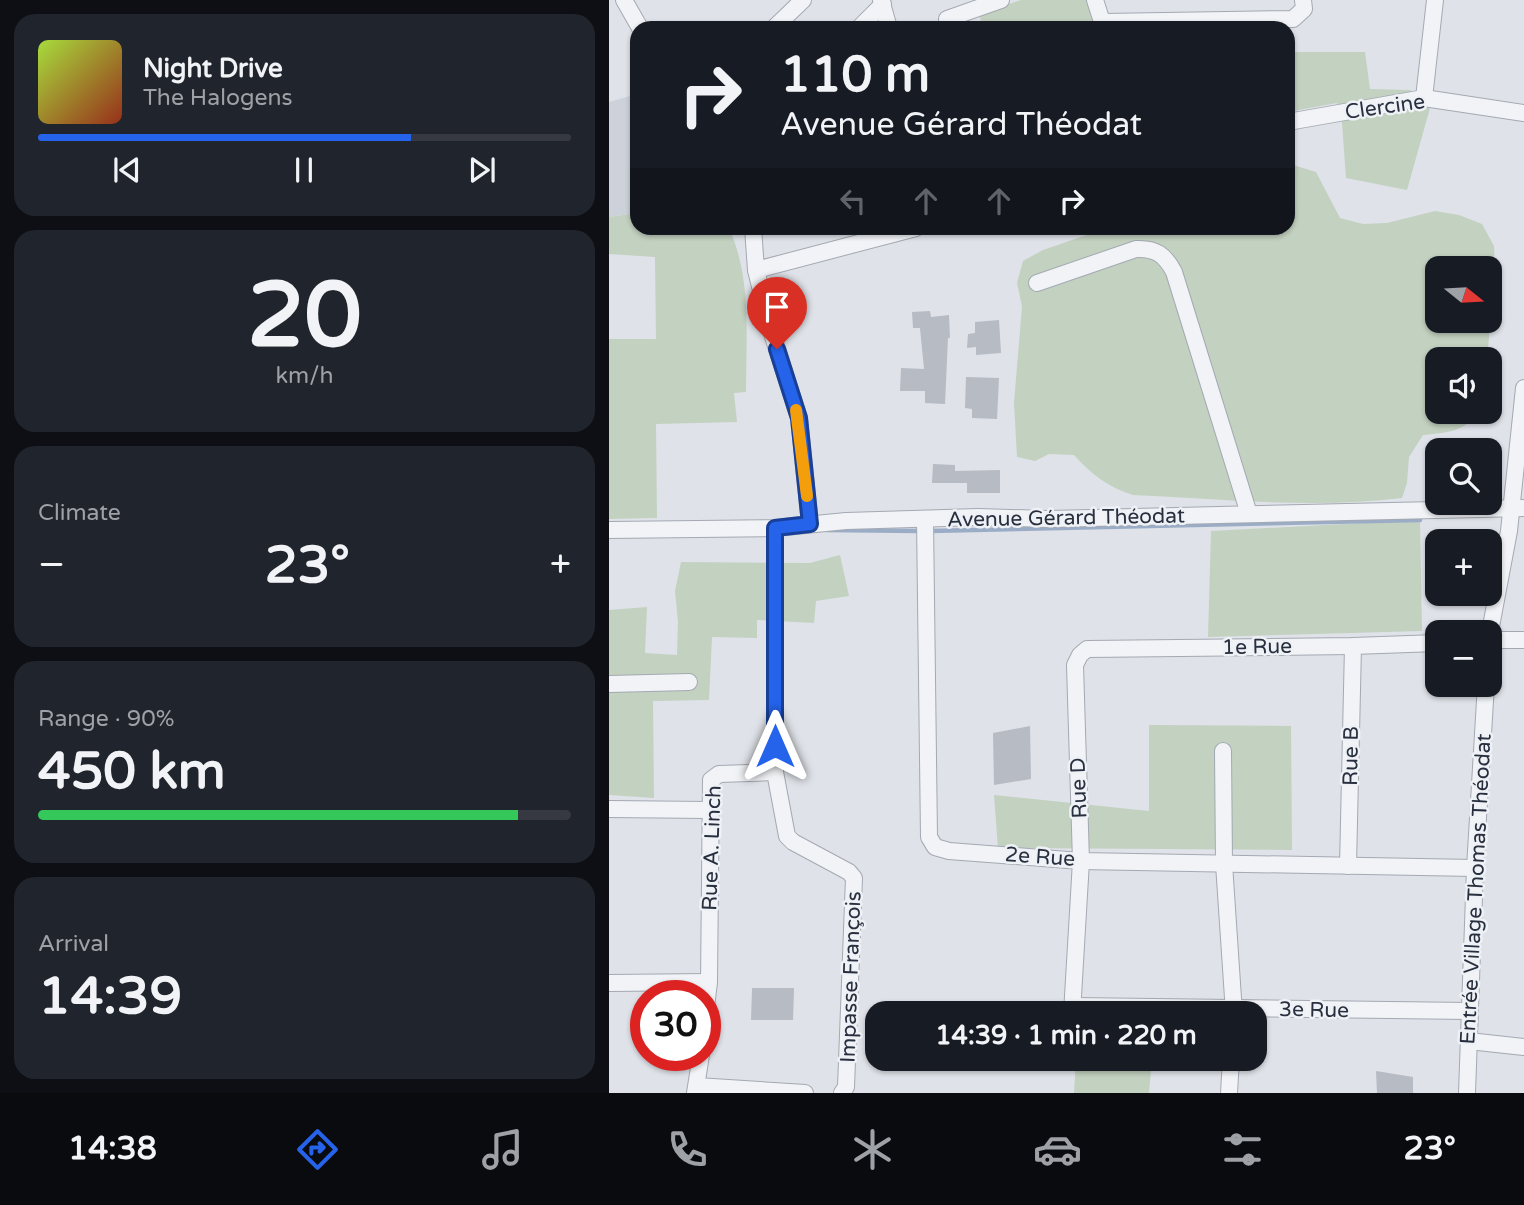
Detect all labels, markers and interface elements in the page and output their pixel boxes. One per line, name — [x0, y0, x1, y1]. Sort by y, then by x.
text: 110 m — [780, 46, 930, 105]
icon: right — [665, 49, 756, 140]
text: Night Drive — [143, 53, 283, 84]
text: The Halogens — [143, 84, 292, 112]
street label: Clercine — [1343, 89, 1427, 125]
text: Avenue Gérard Théodat — [780, 106, 1142, 144]
icon: previous — [108, 151, 146, 189]
icon: pause — [285, 151, 323, 189]
icon: next — [463, 151, 501, 189]
icon: left — [834, 182, 872, 220]
icon: ahead — [907, 182, 945, 220]
icon: ahead — [980, 182, 1018, 220]
icon: right — [1053, 182, 1091, 220]
north arrow — [1425, 256, 1501, 332]
map controls — [1425, 256, 1502, 697]
text: 20 — [247, 261, 362, 371]
pin — [747, 277, 807, 349]
icon: arrive — [758, 288, 796, 326]
button: sound — [1425, 347, 1502, 424]
text: km/h — [276, 362, 333, 390]
button: search — [1425, 438, 1502, 515]
text: Climate — [38, 499, 121, 527]
street label: Avenue Gérard Théodat — [947, 503, 1185, 533]
button: + — [1425, 529, 1502, 606]
text: 23° — [265, 534, 350, 597]
text: − — [38, 542, 65, 588]
text: + — [550, 542, 571, 588]
button: − — [1425, 620, 1502, 697]
street label: 1e Rue — [1222, 634, 1292, 660]
text: Range · 90% — [38, 705, 174, 733]
position arrow — [738, 709, 812, 783]
street label: Rue B — [1338, 726, 1364, 786]
street label: Entrée Village Thomas Théodat — [1455, 733, 1497, 1045]
text: 450 km — [38, 740, 226, 803]
street label: Rue D — [1065, 757, 1093, 819]
street label: Rue A. Linch — [697, 785, 727, 911]
street label: 2e Rue — [1004, 842, 1076, 872]
street label: Impasse François — [836, 891, 866, 1063]
text: Arrival — [38, 930, 109, 958]
text: 14:39 — [38, 965, 182, 1028]
speed limit sign: 30 — [630, 980, 721, 1071]
street label: 3e Rue — [1279, 997, 1349, 1023]
text: 14:39 · 1 min · 220 m — [935, 1020, 1197, 1051]
icon: directions — [293, 1125, 342, 1174]
icon: music — [478, 1125, 527, 1174]
icon: phone — [663, 1125, 712, 1174]
icon: climate — [848, 1125, 897, 1174]
icon: car — [1033, 1125, 1082, 1174]
icon: filters — [1218, 1125, 1267, 1174]
text: 14:38 — [68, 1130, 157, 1168]
text: 23° — [1404, 1130, 1456, 1168]

